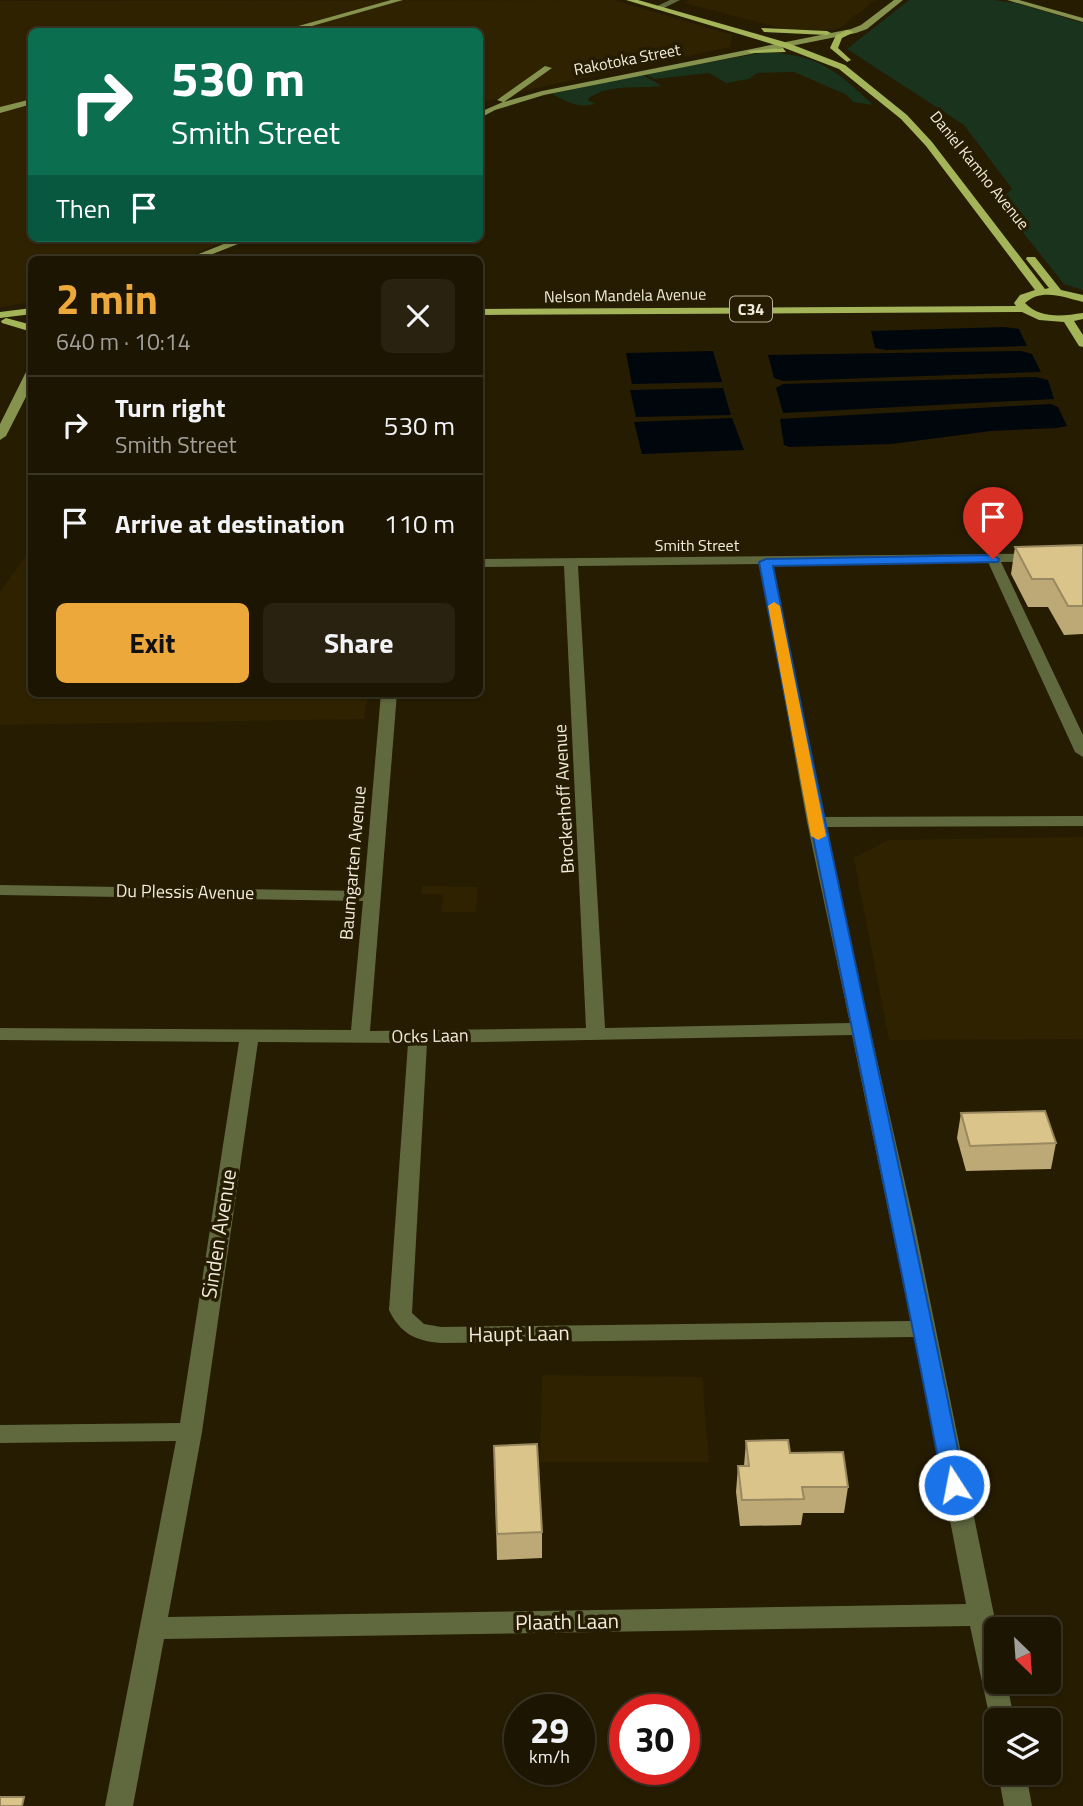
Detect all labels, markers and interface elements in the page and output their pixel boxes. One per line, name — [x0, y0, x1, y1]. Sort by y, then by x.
street label: Rakotoka Street — [572, 37, 683, 81]
text: 530 m — [171, 40, 305, 115]
icon: right — [56, 56, 147, 147]
street label: Daniel Kamho Avenue — [924, 105, 1036, 235]
text: Smith Street — [171, 108, 340, 156]
text: Then — [56, 189, 111, 228]
icon: arrive — [125, 189, 163, 227]
text: 2 min — [56, 266, 158, 330]
button: close — [381, 279, 455, 353]
street label: Nelson Mandela Avenue — [544, 282, 706, 308]
road number: C34 — [730, 296, 772, 322]
text: 640 m · 10:14 — [56, 324, 191, 359]
text: Turn right — [115, 388, 226, 427]
icon: right — [56, 406, 94, 444]
text: 530 m — [384, 406, 455, 445]
text: Smith Street — [115, 427, 237, 462]
pin — [963, 487, 1023, 559]
icon: arrive — [974, 498, 1012, 536]
icon: arrive — [56, 504, 94, 542]
text: Arrive at destination — [115, 504, 345, 543]
text: 110 m — [384, 504, 455, 543]
street label: Smith Street — [655, 533, 740, 557]
button: Exit — [56, 603, 249, 683]
button: Share — [263, 603, 455, 683]
street label: Brockerhoff Avenue — [546, 724, 581, 874]
street label: Baumgarten Avenue — [332, 785, 373, 941]
street label: Du Plessis Avenue — [116, 877, 254, 906]
street label: Ocks Laan — [391, 1021, 469, 1050]
street label: Sinden Avenue — [192, 1167, 244, 1301]
street label: Haupt Laan — [468, 1316, 570, 1350]
position arrow — [917, 1448, 991, 1522]
street label: Plaath Laan — [515, 1604, 619, 1638]
north arrow — [984, 1617, 1060, 1694]
map controls — [984, 1617, 1061, 1785]
speed limit sign: 30 — [609, 1694, 700, 1785]
text: 29 — [530, 1703, 569, 1757]
button: layers — [984, 1708, 1061, 1785]
text: km/h — [529, 1743, 570, 1770]

